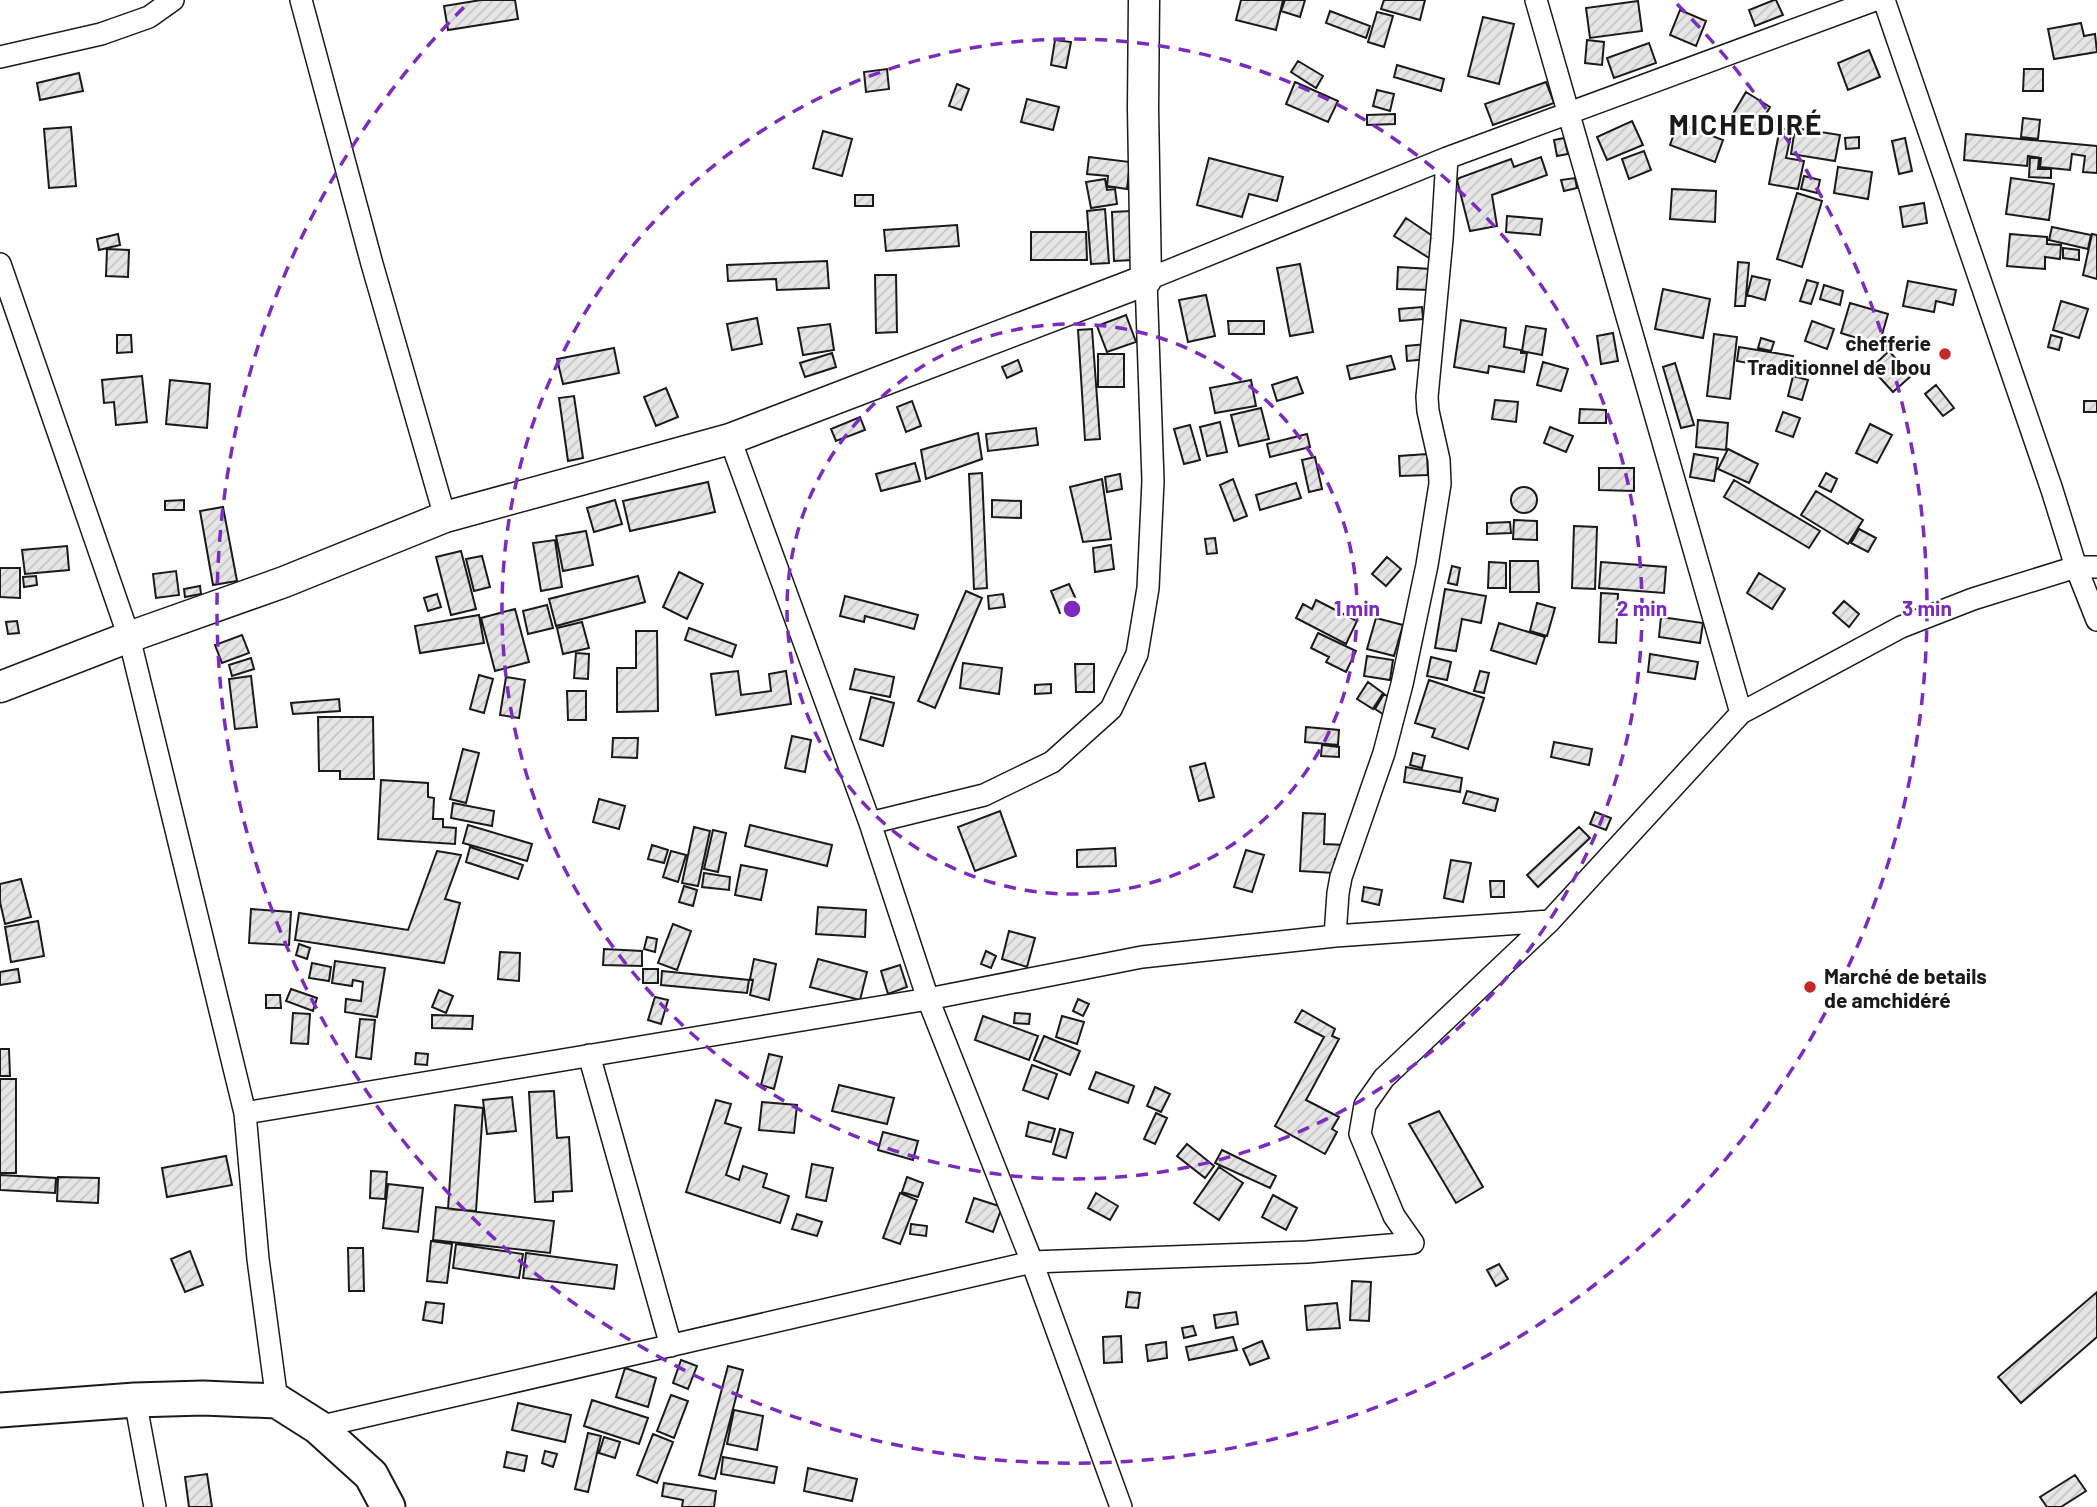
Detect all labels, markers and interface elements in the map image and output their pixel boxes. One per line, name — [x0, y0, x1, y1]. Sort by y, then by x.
district label: MICHEDIRÉ — [1669, 107, 1823, 141]
place label: chefferie Traditionnel de Ibou — [1747, 330, 1931, 379]
marker: chefferie Traditionnel de Ibou — [1937, 346, 1953, 362]
text: 1 min — [1334, 595, 1380, 620]
text: 2 min — [1617, 595, 1667, 620]
text: 3 min — [1902, 595, 1952, 620]
centre of rings — [1060, 597, 1084, 621]
place label: Marché de betails de amchidéré — [1824, 963, 1987, 1012]
marker: Marché de betails de amchidéré — [1802, 979, 1818, 995]

